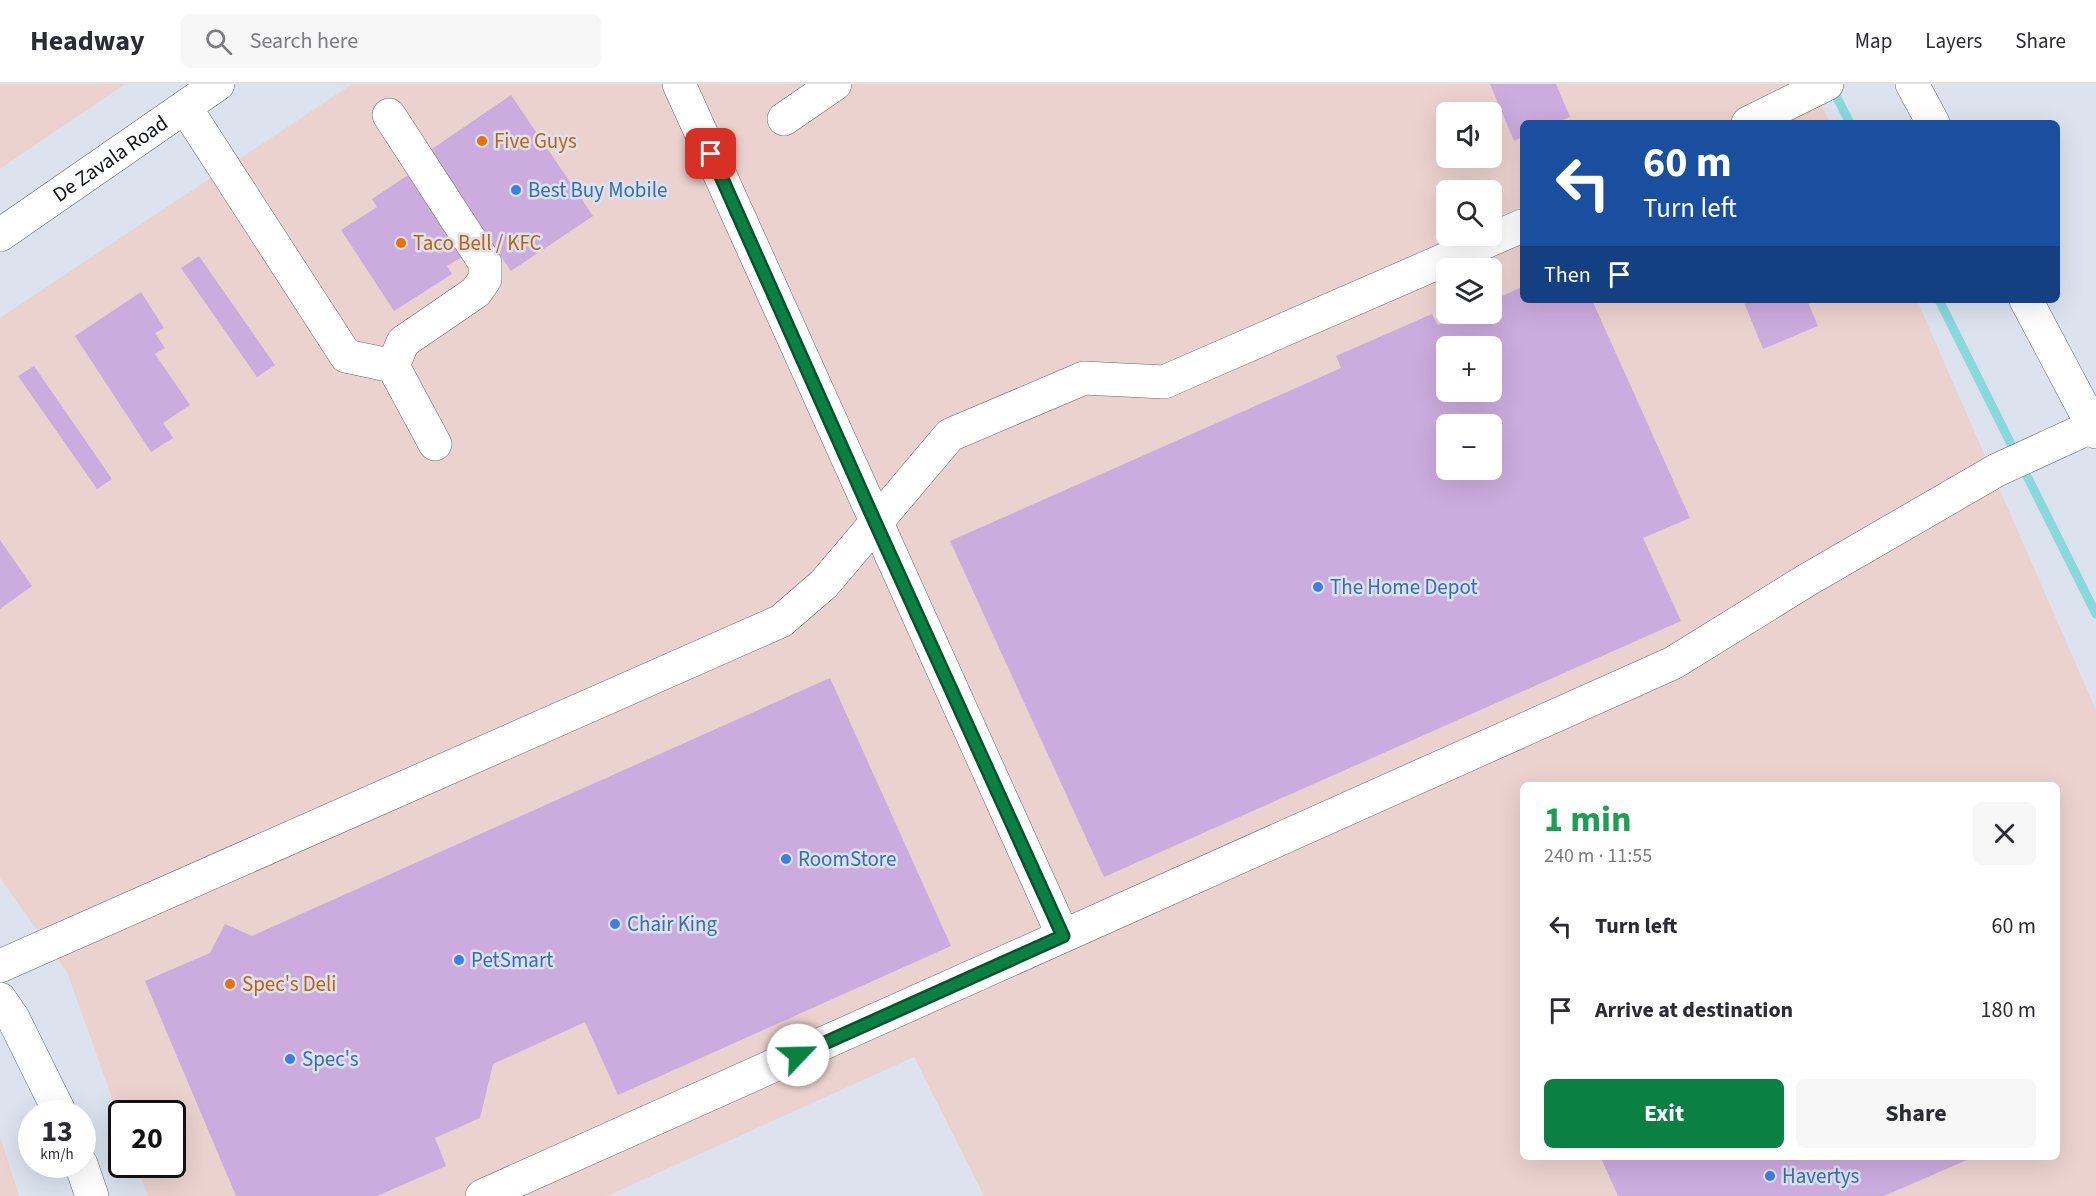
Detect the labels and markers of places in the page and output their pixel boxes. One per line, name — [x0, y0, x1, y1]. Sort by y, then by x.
place label: Five Guys — [494, 126, 577, 156]
pin — [685, 128, 736, 179]
marker: Five Guys — [475, 134, 489, 148]
place label: Best Buy Mobile — [528, 175, 667, 205]
marker: Best Buy Mobile — [509, 183, 523, 197]
place label: Taco Bell / KFC — [413, 228, 542, 258]
marker: Taco Bell / KFC — [394, 236, 408, 250]
place label: The Home Depot — [1330, 572, 1478, 602]
marker: The Home Depot — [1311, 580, 1325, 594]
place label: RoomStore — [798, 844, 896, 874]
marker: RoomStore — [779, 852, 793, 866]
place label: Chair King — [627, 909, 717, 939]
marker: Chair King — [608, 917, 622, 931]
place label: PetSmart — [471, 945, 553, 975]
marker: PetSmart — [452, 953, 466, 967]
place label: Spec's Deli — [242, 969, 337, 999]
marker: Spec's Deli — [223, 977, 237, 991]
place label: Spec's — [302, 1044, 359, 1074]
marker: Spec's — [283, 1052, 297, 1066]
place label: Havertys — [1782, 1161, 1860, 1191]
marker: Havertys — [1763, 1169, 1777, 1183]

